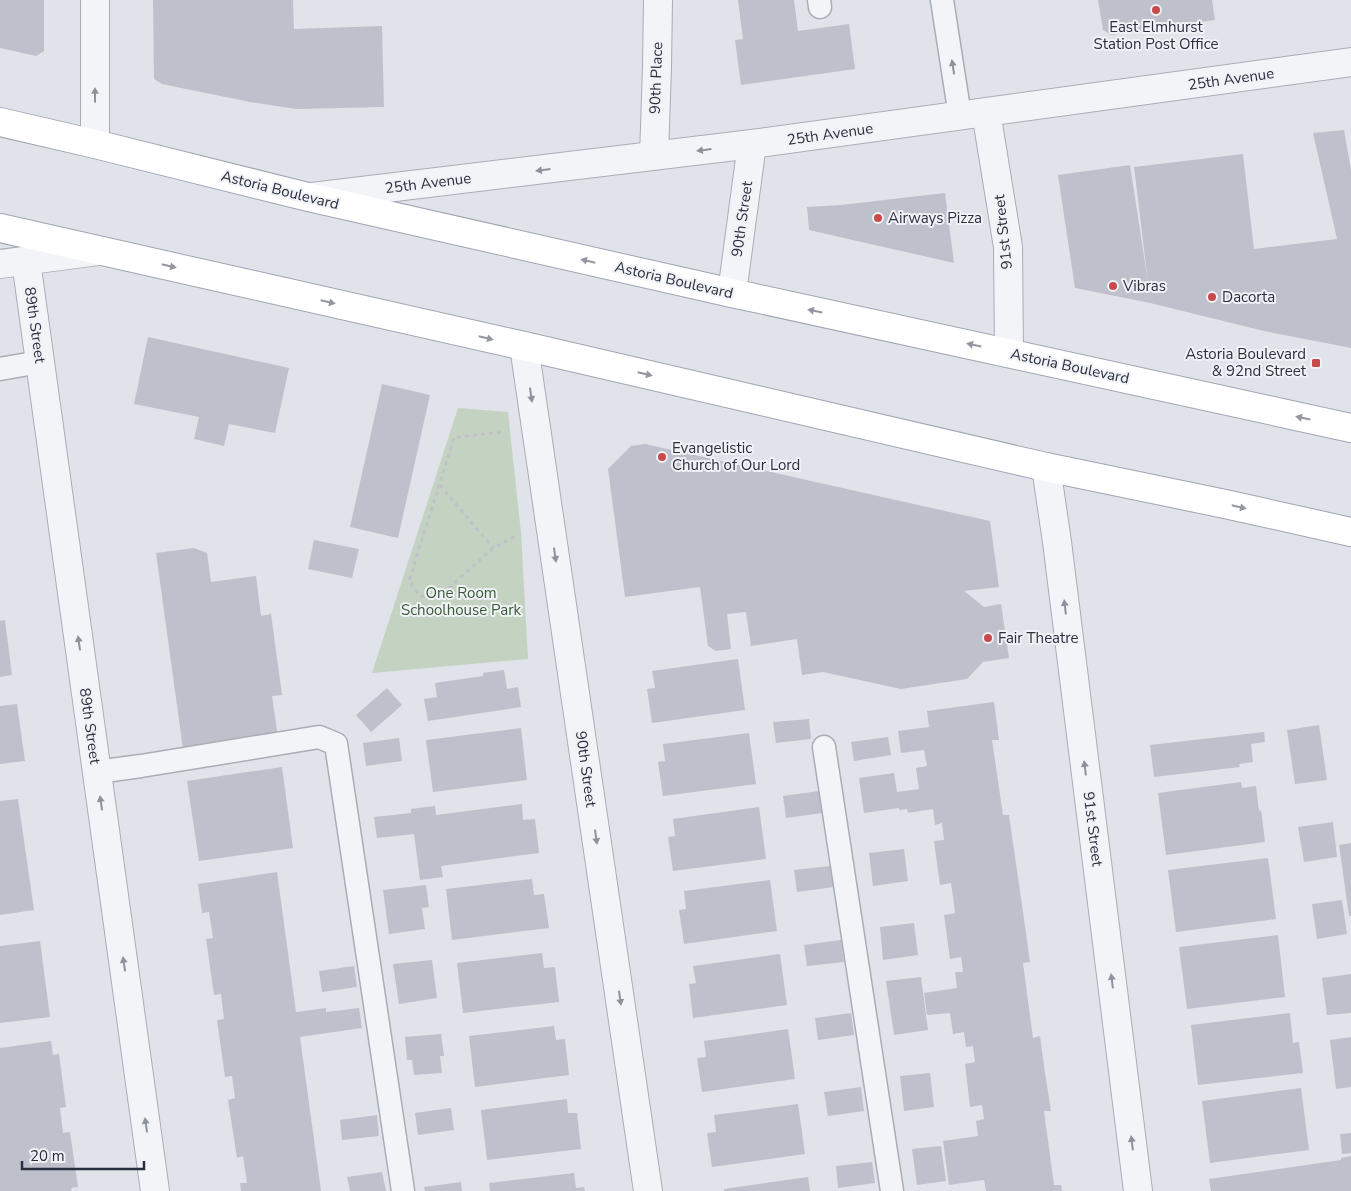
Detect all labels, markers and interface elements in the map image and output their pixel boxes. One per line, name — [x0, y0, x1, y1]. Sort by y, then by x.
marker: East Elmhurst Station Post Office — [1150, 4, 1162, 16]
place label: East Elmhurst Station Post Office — [1093, 17, 1219, 54]
street label: 90th Place — [645, 42, 667, 114]
one-way arrow — [949, 59, 957, 75]
street label: 25th Avenue — [1187, 63, 1275, 95]
one-way arrow — [91, 87, 99, 103]
street label: 25th Avenue — [786, 118, 874, 150]
one-way arrow — [696, 146, 712, 154]
street label: Astoria Boulevard — [219, 166, 341, 214]
one-way arrow — [534, 166, 550, 174]
street label: 25th Avenue — [384, 168, 472, 198]
street label: 90th Street — [727, 179, 757, 258]
street label: 91st Street — [989, 193, 1017, 270]
place label: Airways Pizza — [888, 208, 982, 228]
marker: Airways Pizza — [872, 212, 884, 224]
one-way arrow — [580, 257, 595, 265]
street label: Astoria Boulevard — [613, 257, 735, 303]
one-way arrow — [162, 263, 178, 271]
place label: Vibras — [1122, 276, 1166, 296]
marker: Vibras — [1107, 280, 1119, 292]
street label: 89th Street — [20, 286, 50, 365]
place label: Dacorta — [1222, 287, 1275, 307]
marker: Dacorta — [1206, 291, 1218, 303]
one-way arrow — [320, 298, 335, 306]
one-way arrow — [807, 307, 822, 315]
one-way arrow — [479, 334, 494, 342]
one-way arrow — [965, 341, 981, 349]
street label: Astoria Boulevard — [1009, 344, 1131, 388]
place label: Astoria Boulevard & 92nd Street — [1185, 344, 1307, 381]
marker: Astoria Boulevard & 92nd Street — [1310, 357, 1322, 369]
one-way arrow — [637, 370, 652, 378]
one-way arrow — [527, 387, 535, 403]
one-way arrow — [1295, 413, 1311, 421]
place label: Evangelistic Church of Our Lord — [672, 438, 800, 475]
marker: Evangelistic Church of Our Lord — [656, 451, 668, 463]
one-way arrow — [1232, 503, 1247, 511]
one-way arrow — [551, 548, 559, 564]
park label: One Room Schoolhouse Park — [401, 583, 522, 620]
one-way arrow — [1061, 599, 1069, 615]
place label: Fair Theatre — [998, 628, 1079, 648]
marker: Fair Theatre — [982, 632, 994, 644]
one-way arrow — [75, 634, 83, 650]
street label: 89th Street — [75, 687, 105, 766]
street label: 90th Street — [571, 730, 601, 809]
one-way arrow — [1081, 760, 1089, 776]
street label: 91st Street — [1078, 790, 1108, 868]
one-way arrow — [97, 795, 105, 811]
one-way arrow — [592, 830, 600, 846]
one-way arrow — [119, 956, 127, 972]
one-way arrow — [1108, 973, 1116, 989]
one-way arrow — [616, 990, 624, 1006]
one-way arrow — [142, 1117, 150, 1133]
one-way arrow — [1128, 1134, 1136, 1150]
scale bar — [22, 1138, 145, 1170]
text: 20 m — [30, 1146, 65, 1166]

